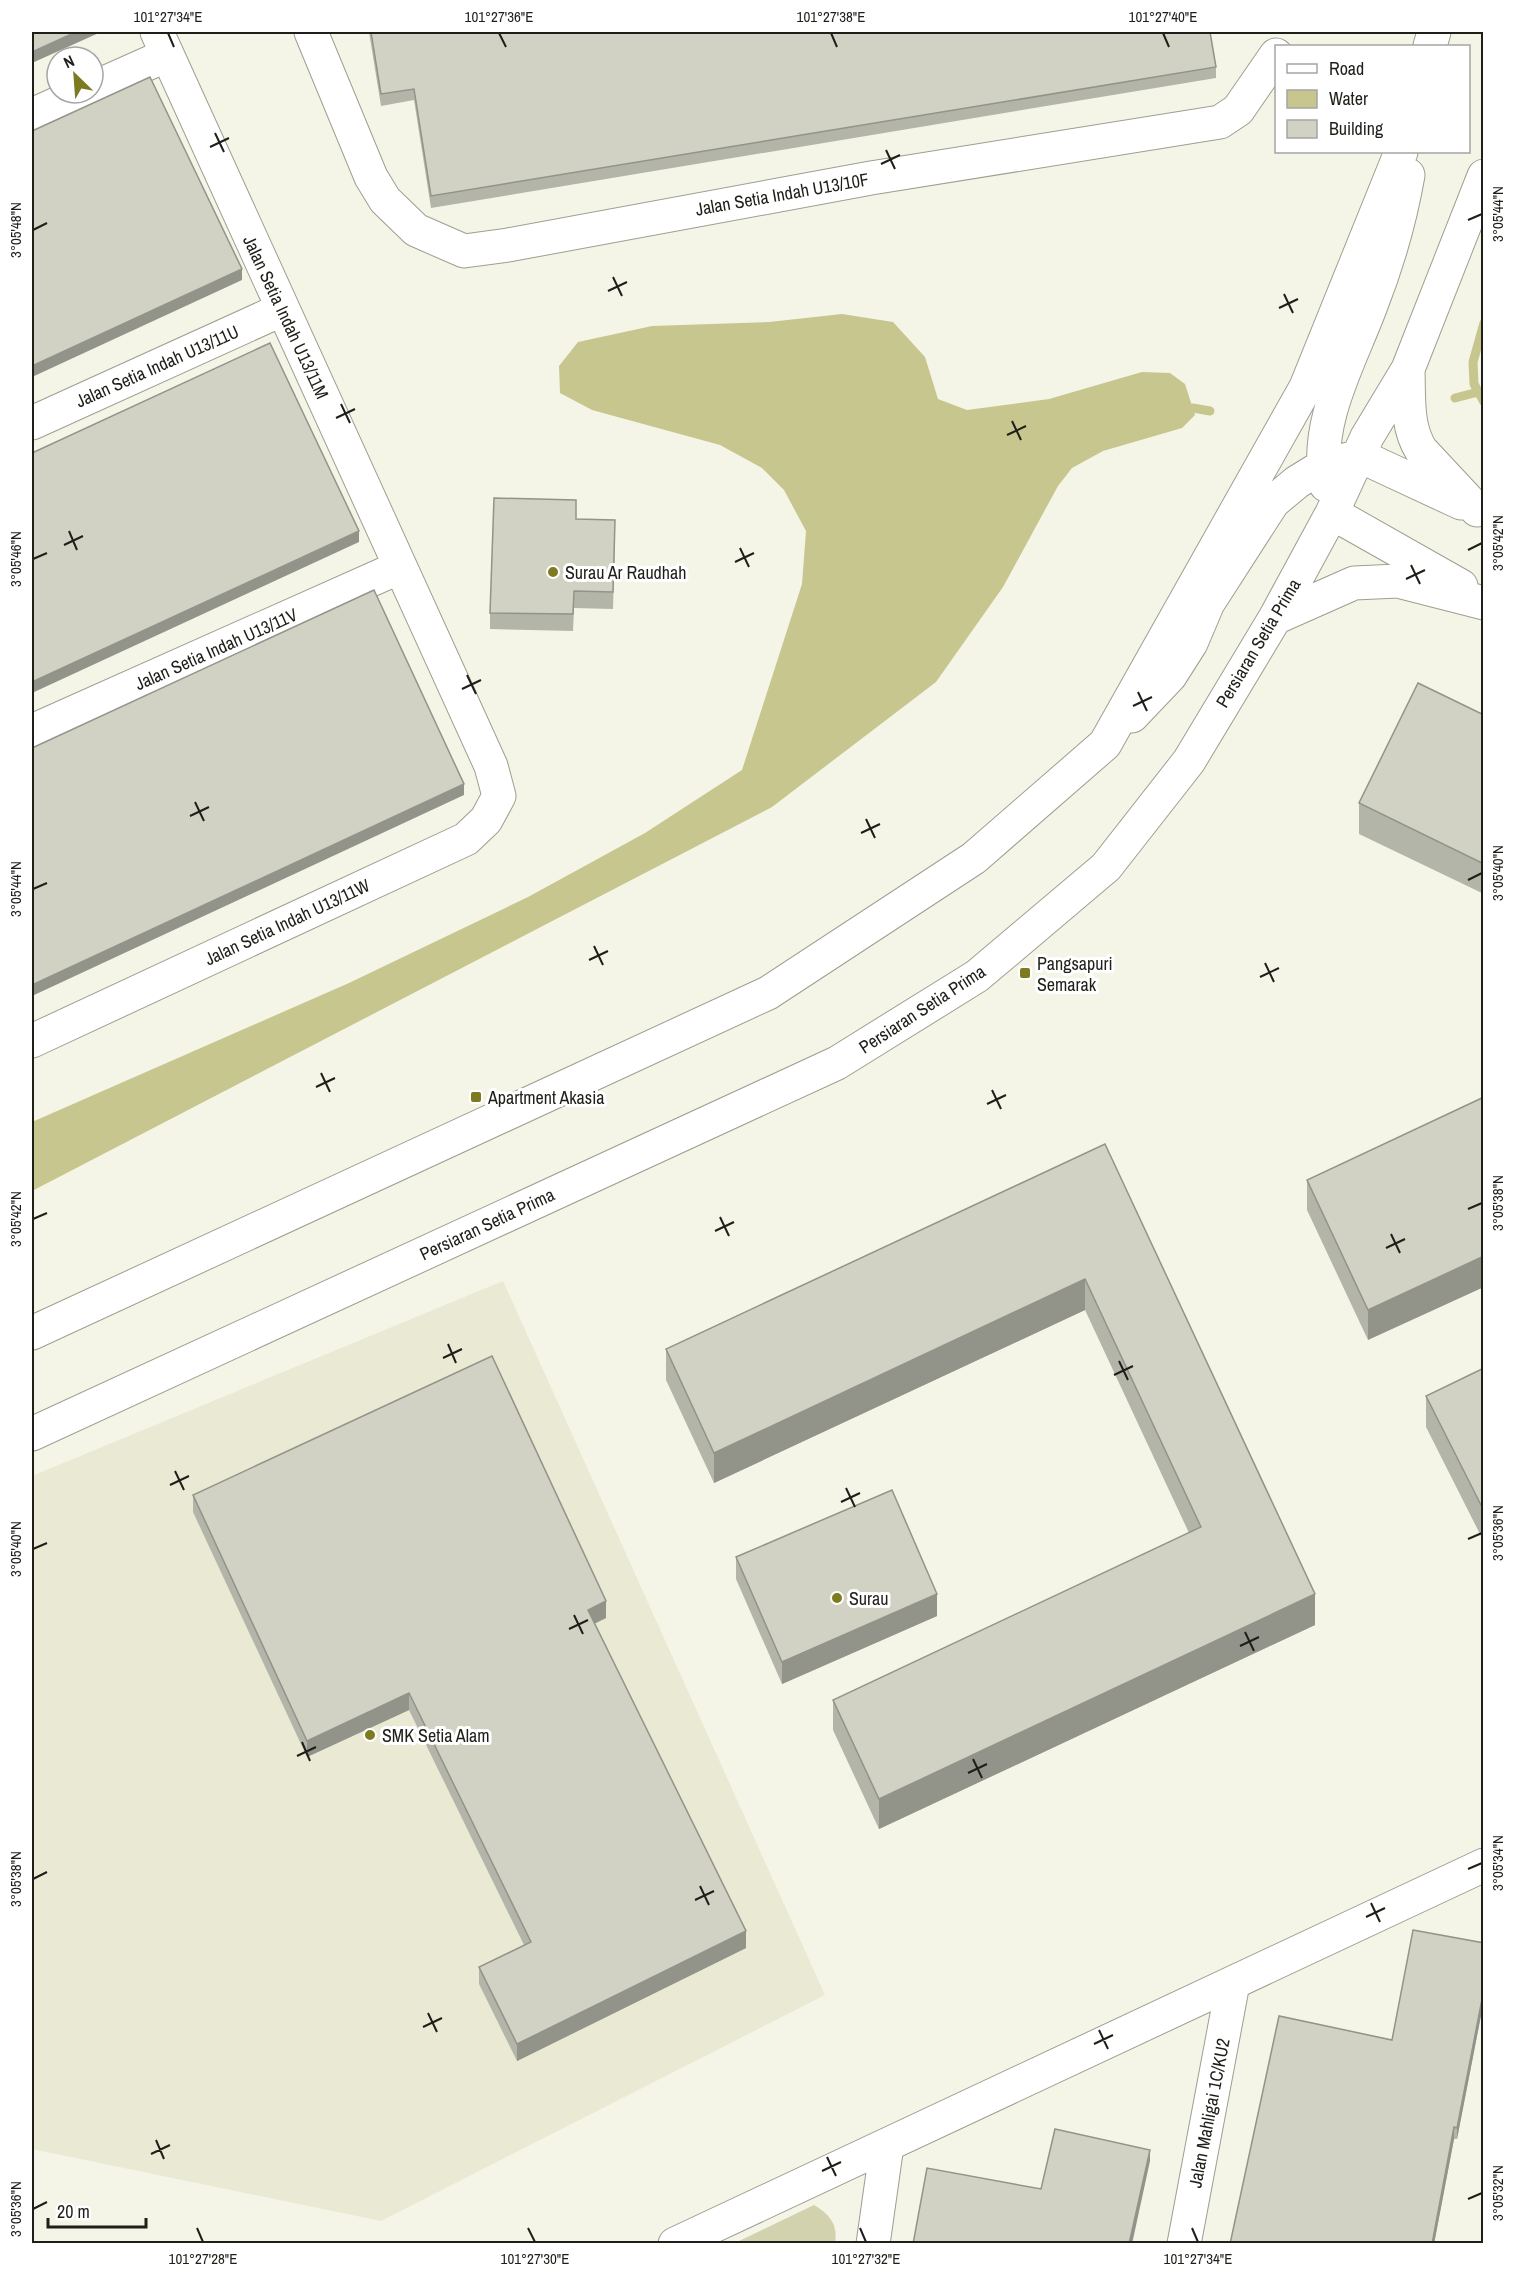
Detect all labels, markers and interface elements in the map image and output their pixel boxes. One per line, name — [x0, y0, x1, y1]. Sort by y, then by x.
text: 101°27'34"E — [134, 6, 202, 27]
text: 101°27'36"E — [465, 6, 533, 27]
text: 101°27'38"E — [797, 6, 865, 27]
text: 101°27'40"E — [1129, 6, 1197, 27]
north arrow — [45, 45, 105, 105]
legend — [1275, 45, 1470, 153]
text: N — [60, 49, 78, 73]
text: Road — [1329, 56, 1364, 81]
text: Water — [1329, 86, 1368, 111]
text: Building — [1329, 116, 1384, 141]
street label: Jalan Setia Indah U13/10F — [693, 166, 871, 222]
text: 3°05'44"N — [1487, 186, 1508, 242]
text: 3°05'48"N — [5, 202, 26, 258]
street label: Jalan Setia Indah U13/11M — [237, 231, 335, 403]
street label: Jalan Setia Indah U13/11U — [71, 319, 243, 413]
text: 3°05'42"N — [1487, 515, 1508, 571]
text: 3°05'46"N — [5, 531, 26, 587]
place label: Surau Ar Raudhah — [565, 560, 686, 585]
marker: Surau Ar Raudhah — [546, 565, 560, 579]
street label: Persiaran Setia Prima — [1210, 574, 1306, 712]
street label: Jalan Setia Indah U13/11V — [131, 602, 301, 696]
text: 3°05'40"N — [1487, 845, 1508, 901]
text: 3°05'44"N — [5, 861, 26, 917]
street label: Jalan Setia Indah U13/11W — [200, 873, 374, 971]
place label: Pangsapuri Semarak — [1037, 951, 1113, 997]
street label: Persiaran Setia Prima — [854, 959, 990, 1059]
marker: Pangsapuri Semarak — [1018, 966, 1032, 980]
place label: Apartment Akasia — [487, 1085, 605, 1110]
marker: Apartment Akasia — [469, 1090, 483, 1104]
text: 3°05'38"N — [1487, 1175, 1508, 1231]
street label: Persiaran Setia Prima — [416, 1182, 558, 1266]
text: 3°05'42"N — [5, 1191, 26, 1247]
text: 3°05'36"N — [1487, 1505, 1508, 1561]
text: 3°05'40"N — [5, 1521, 26, 1577]
place label: Surau — [849, 1586, 888, 1611]
marker: Surau — [830, 1591, 844, 1605]
place label: SMK Setia Alam — [382, 1723, 489, 1748]
marker: SMK Setia Alam — [363, 1728, 377, 1742]
text: 3°05'34"N — [1487, 1835, 1508, 1891]
text: 3°05'38"N — [5, 1851, 26, 1907]
street label: Jalan Mahligai 1C/KU2 — [1182, 2036, 1236, 2190]
text: 3°05'32"N — [1487, 2165, 1508, 2221]
text: 3°05'36"N — [5, 2181, 26, 2237]
scale bar — [48, 2191, 146, 2229]
text: 20 m — [57, 2199, 90, 2224]
text: 101°27'28"E — [169, 2248, 237, 2269]
text: 101°27'30"E — [501, 2248, 569, 2269]
text: 101°27'32"E — [832, 2248, 900, 2269]
text: 101°27'34"E — [1164, 2248, 1232, 2269]

